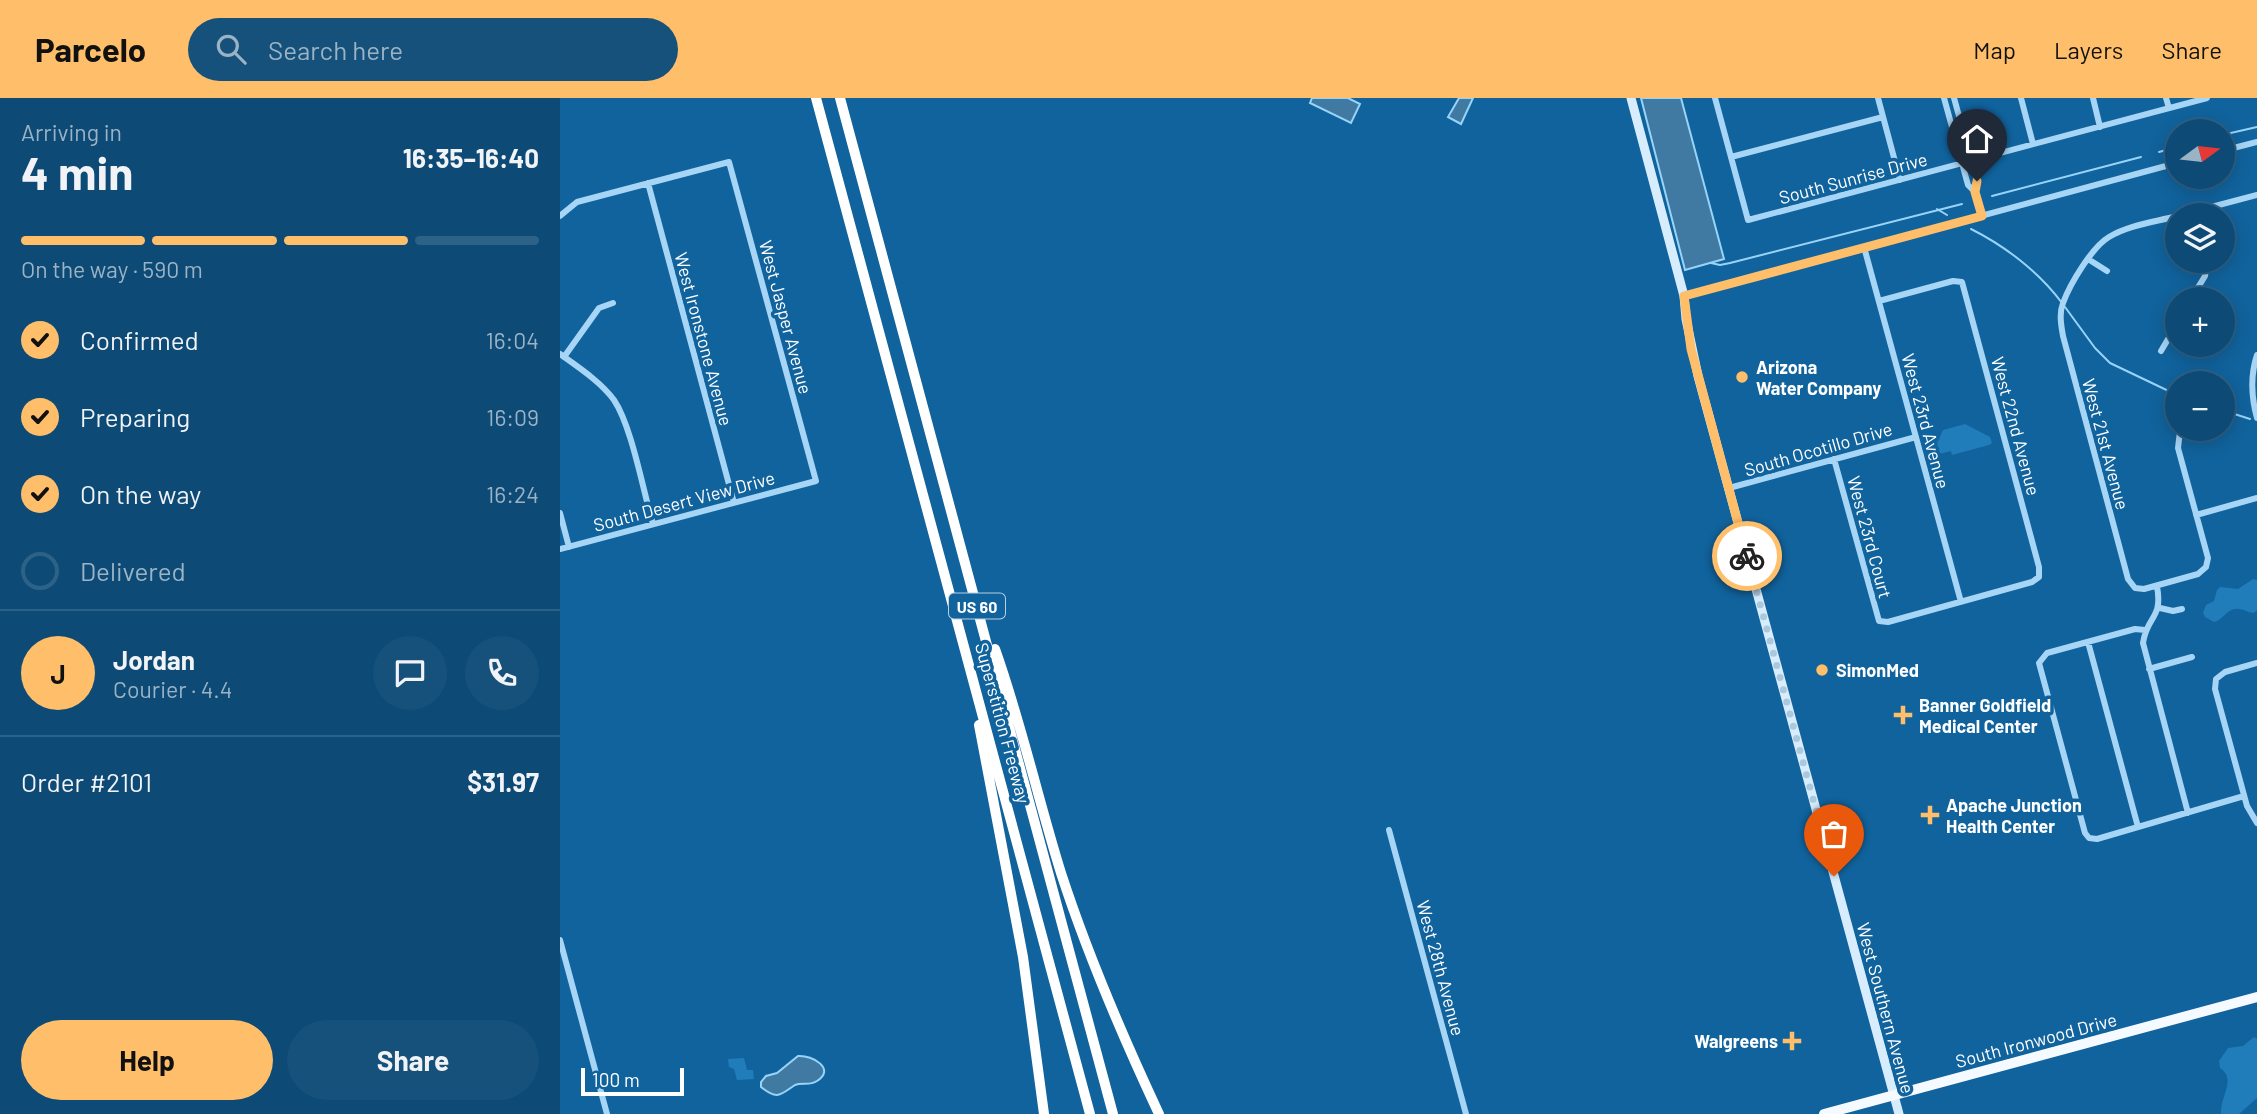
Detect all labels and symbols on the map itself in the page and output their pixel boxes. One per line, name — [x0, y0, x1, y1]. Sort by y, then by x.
pin — [1947, 109, 2007, 181]
north arrow — [2165, 119, 2235, 189]
street label: South Sunrise Drive — [1776, 148, 1930, 208]
street label: West Jasper Avenue — [755, 238, 817, 396]
street label: West Ironstone Avenue — [670, 250, 738, 428]
street label: West 23rd Avenue — [1897, 351, 1955, 491]
street label: West 22nd Avenue — [1987, 354, 2045, 498]
place label: Arizona Water Company — [1756, 356, 1881, 399]
marker: Arizona Water Company — [1734, 369, 1750, 385]
street label: West 21st Avenue — [2078, 376, 2134, 512]
street label: South Ocotillo Drive — [1741, 417, 1895, 481]
street label: South Desert View Drive — [591, 466, 777, 536]
street label: West 23rd Court — [1843, 474, 1897, 600]
courier — [1712, 521, 1782, 591]
road number: US 60 — [949, 593, 1005, 618]
street label: Superstition Freeway — [971, 640, 1035, 806]
place label: SimonMed — [1836, 659, 1919, 681]
marker: SimonMed — [1814, 662, 1830, 678]
place label: Banner Goldfield Medical Center — [1919, 694, 2051, 737]
marker: Banner Goldfield Medical Center — [1893, 705, 1913, 725]
place label: Apache Junction Health Center — [1946, 794, 2082, 837]
pin — [1804, 804, 1864, 876]
marker: Apache Junction Health Center — [1920, 805, 1940, 825]
street label: West 28th Avenue — [1412, 898, 1470, 1038]
street label: West Southern Avenue — [1853, 920, 1919, 1096]
street label: South Ironwood Drive — [1953, 1008, 2119, 1072]
place label: Walgreens — [1694, 1030, 1778, 1052]
marker: Walgreens — [1784, 1033, 1800, 1049]
scale bar — [581, 1065, 684, 1097]

